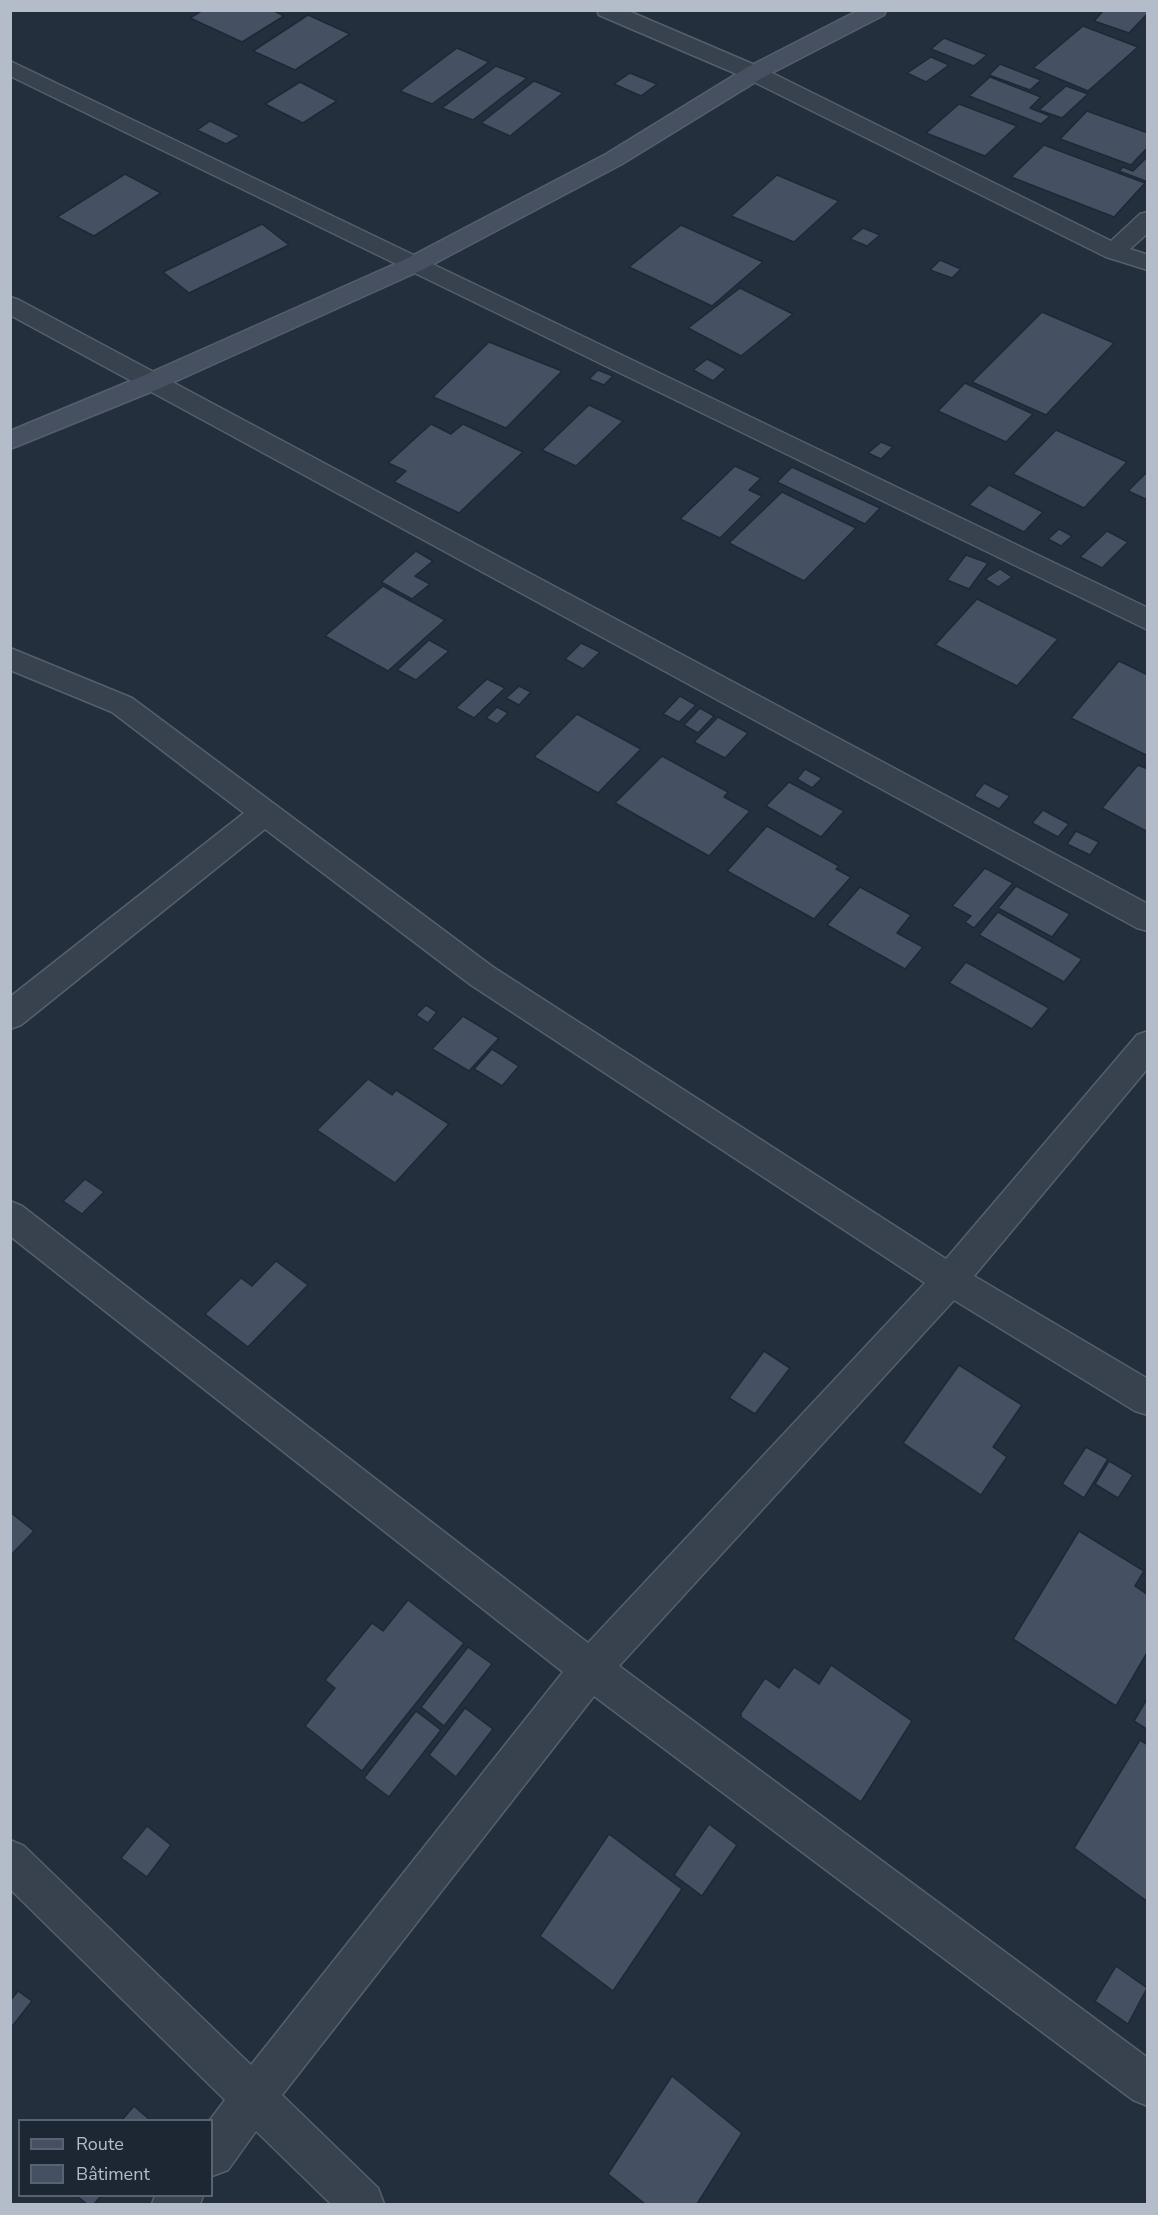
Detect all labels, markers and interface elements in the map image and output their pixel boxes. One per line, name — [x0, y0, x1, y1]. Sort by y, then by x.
legend — [18, 2119, 213, 2197]
text: Route — [76, 2132, 124, 2156]
text: Bâtiment — [76, 2162, 150, 2186]

